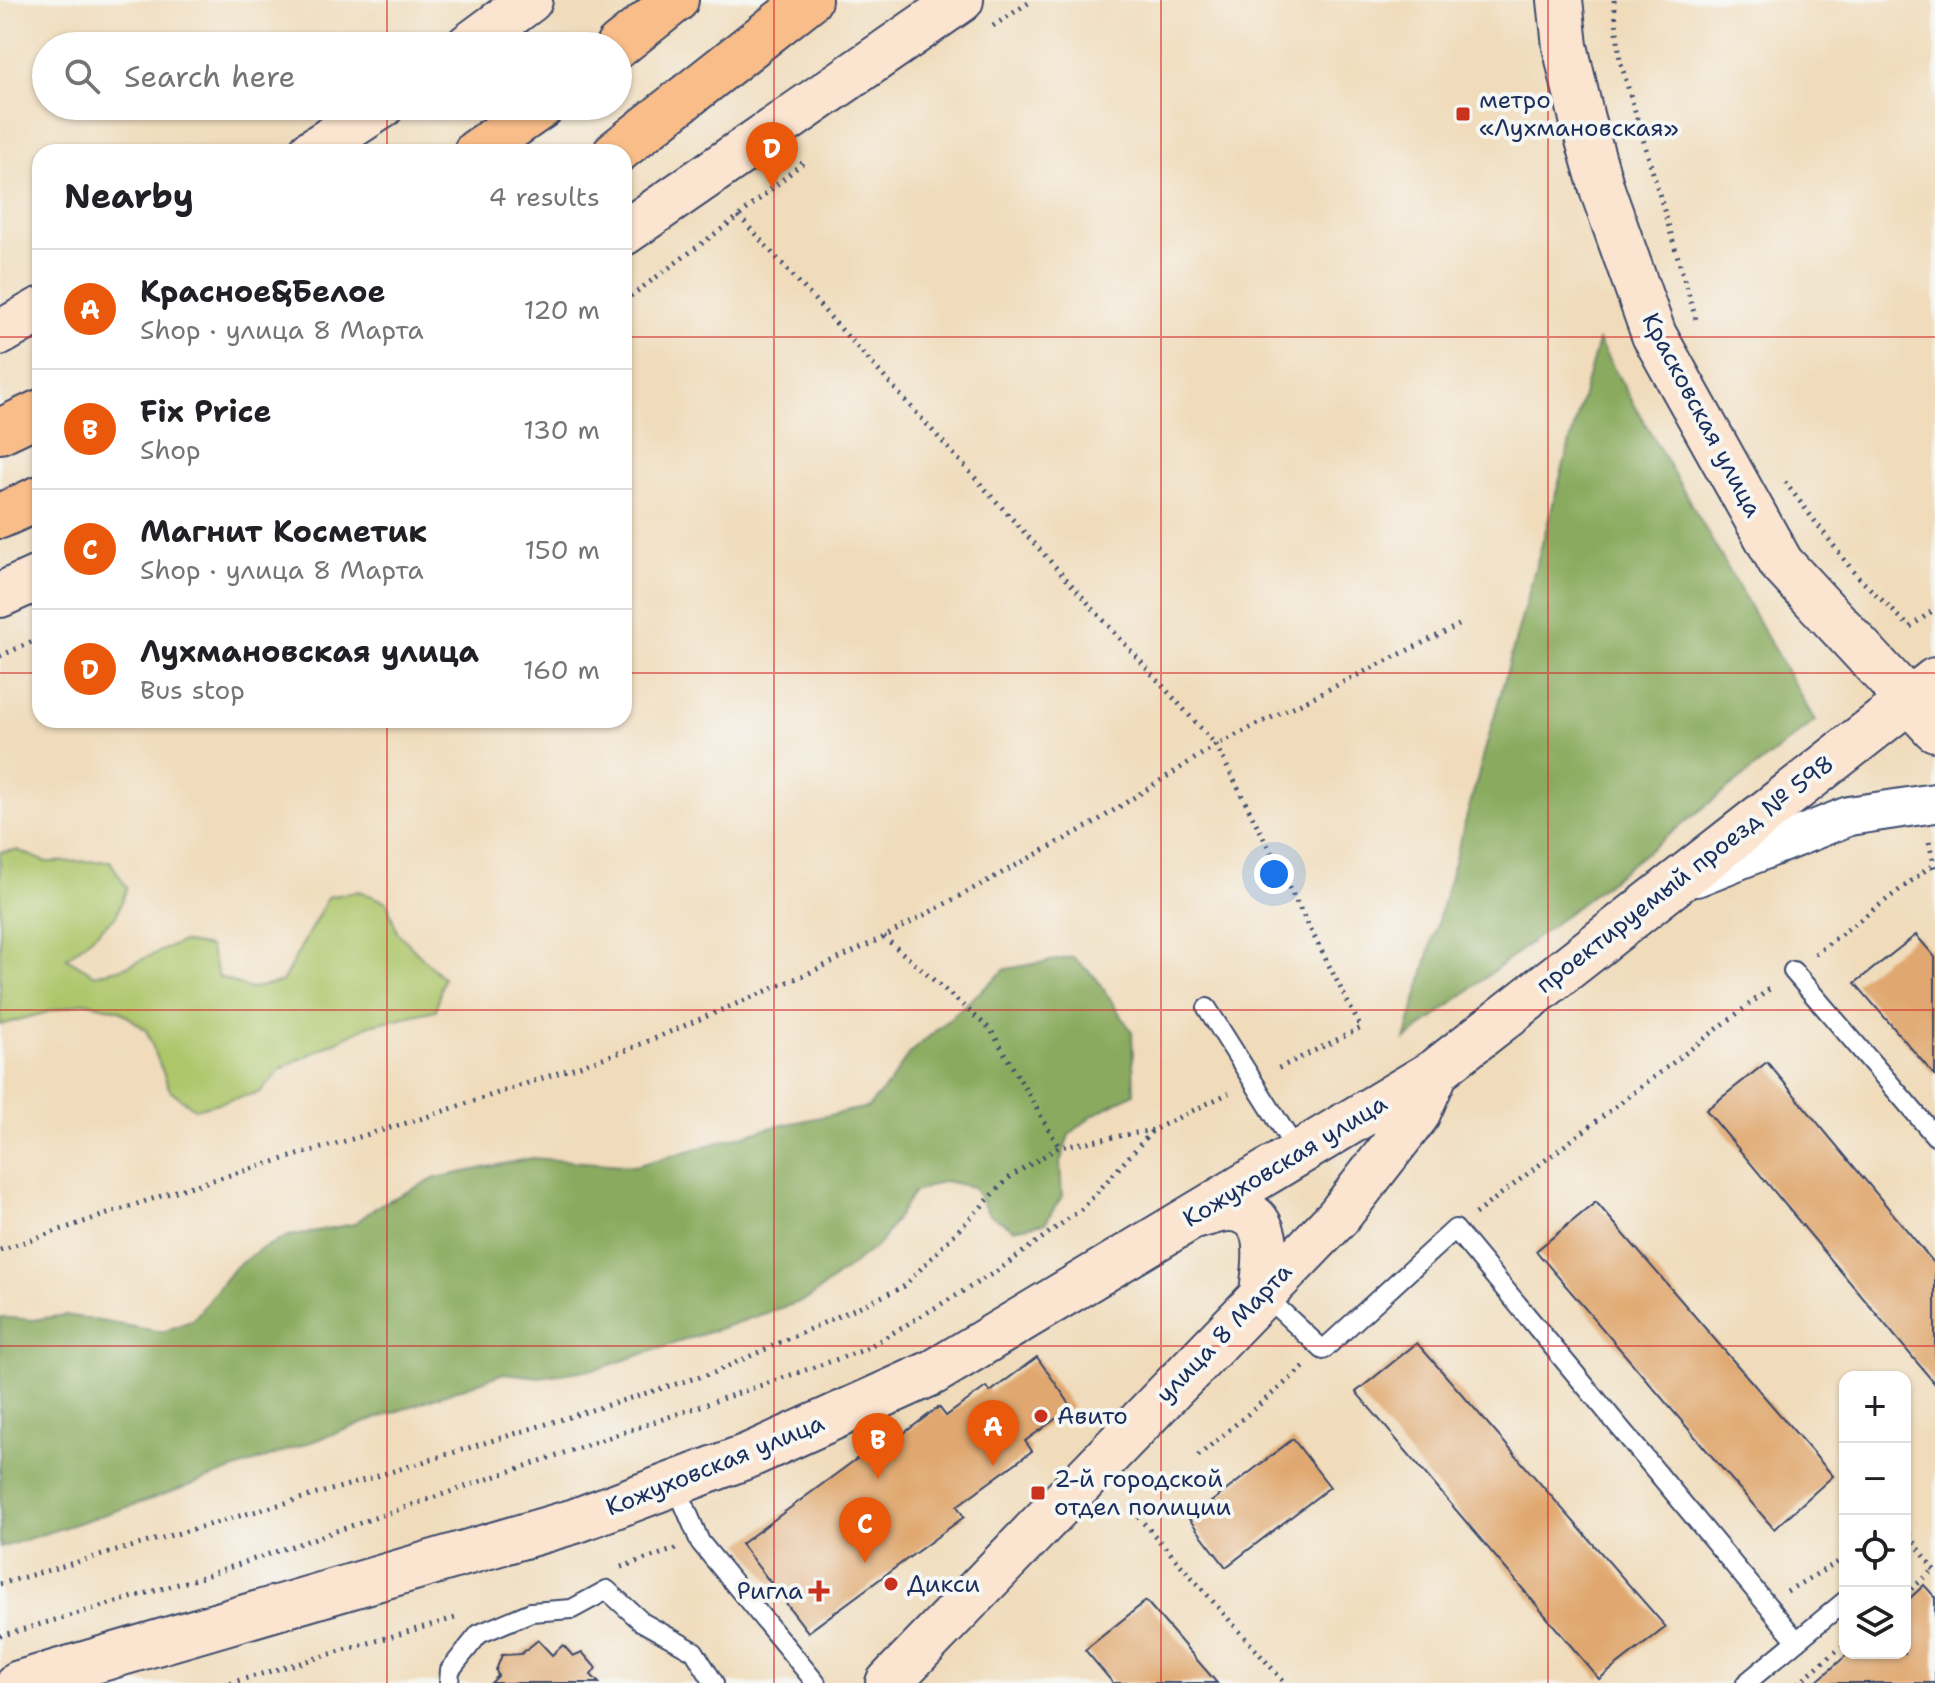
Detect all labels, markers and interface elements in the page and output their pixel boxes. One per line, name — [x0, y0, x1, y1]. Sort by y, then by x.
search box — [32, 32, 632, 120]
icon: search — [60, 54, 104, 98]
text: Search here — [124, 56, 295, 97]
place label: метро «Лухмановская» — [1479, 84, 1679, 144]
marker: метро «Лухмановская» — [1454, 105, 1472, 123]
pin: D — [746, 122, 798, 188]
text: Nearby — [64, 173, 194, 219]
text: 4 results — [488, 179, 600, 214]
text: Красное&Белое — [140, 271, 385, 312]
text: A — [80, 292, 100, 327]
text: 120 m — [524, 292, 600, 327]
street label: Красковская улица — [1635, 307, 1769, 523]
text: Shop · улица 8 Марта — [140, 312, 424, 347]
text: Fix Price — [140, 391, 271, 432]
text: B — [82, 412, 98, 447]
text: 130 m — [523, 412, 600, 447]
text: Shop — [140, 432, 201, 467]
text: Магнит Косметик — [140, 511, 427, 552]
text: C — [82, 532, 98, 567]
text: 150 m — [524, 532, 600, 567]
text: Shop · улица 8 Марта — [140, 552, 424, 587]
text: Лухмановская улица — [140, 631, 479, 672]
text: D — [81, 652, 99, 687]
text: 160 m — [523, 652, 600, 687]
text: Bus stop — [140, 672, 245, 707]
street label: проектируемый проезд № 598 — [1529, 747, 1841, 1001]
your location — [1254, 854, 1294, 894]
street label: Кожуховская улица — [1177, 1087, 1393, 1235]
street label: улица 8 Марта — [1149, 1256, 1299, 1410]
map controls — [1839, 1371, 1911, 1659]
button: + — [1839, 1371, 1911, 1443]
pin: A — [967, 1400, 1019, 1466]
place label: Авито — [1057, 1400, 1128, 1432]
street label: Кожуховская улица — [601, 1407, 829, 1523]
marker: Авито — [1032, 1407, 1050, 1425]
pin: B — [852, 1413, 904, 1479]
button: − — [1839, 1443, 1911, 1515]
place label: 2-й городской отдел полиции — [1054, 1463, 1231, 1523]
marker: 2-й городской отдел полиции — [1029, 1484, 1047, 1502]
pin: C — [839, 1497, 891, 1563]
button: locate — [1839, 1515, 1911, 1587]
place label: Дикси — [907, 1568, 980, 1600]
place label: Ригла — [737, 1575, 803, 1607]
marker: Дикси — [882, 1575, 900, 1593]
marker: Ригла — [810, 1582, 828, 1600]
button: layers — [1839, 1587, 1911, 1659]

